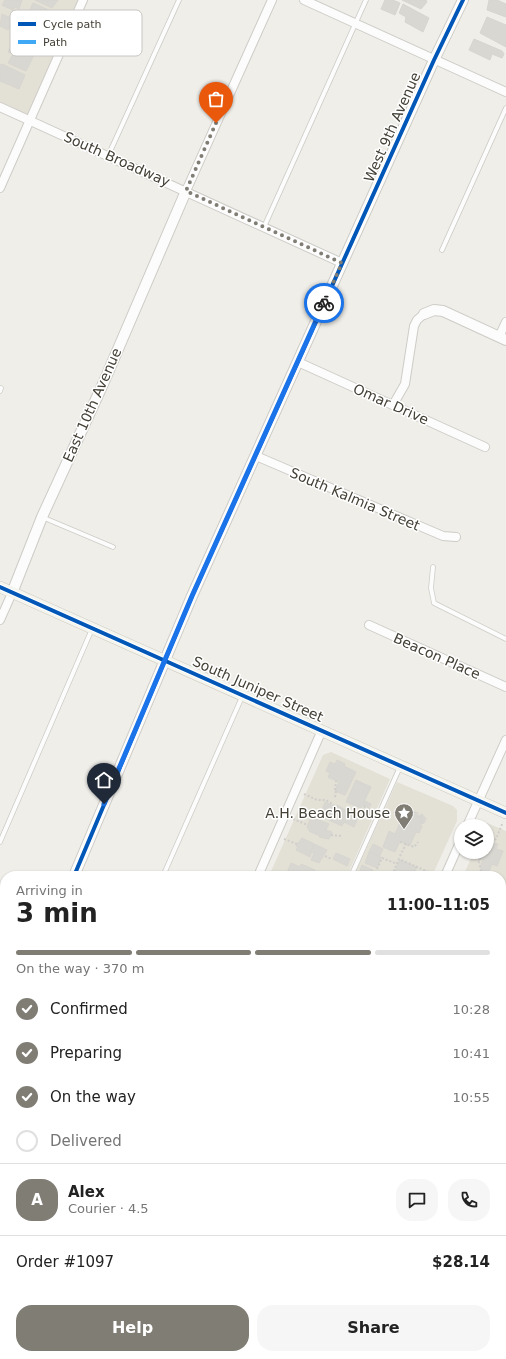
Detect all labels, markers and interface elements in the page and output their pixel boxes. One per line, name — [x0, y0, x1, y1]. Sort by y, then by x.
legend — [10, 10, 142, 56]
text: Cycle path — [43, 18, 102, 31]
text: Path — [43, 36, 67, 49]
street label: West 9th Avenue — [361, 70, 423, 184]
pin — [199, 82, 233, 123]
icon: bag — [205, 88, 227, 110]
street label: South Broadway — [61, 128, 173, 190]
courier — [304, 283, 344, 323]
icon: bike — [313, 292, 335, 314]
street label: East 10th Avenue — [60, 345, 124, 465]
street label: Omar Drive — [351, 380, 431, 428]
street label: South Kalmia Street — [288, 464, 423, 534]
street label: Beacon Place — [391, 630, 483, 682]
street label: South Juniper Street — [190, 653, 326, 725]
pin — [87, 763, 121, 804]
icon: home — [93, 769, 115, 791]
place icon: A.H. Beach House — [393, 802, 415, 830]
place label: A.H. Beach House — [265, 805, 390, 821]
map controls — [454, 819, 494, 859]
button: layers — [454, 819, 494, 859]
text: Arriving in — [16, 883, 83, 898]
text: 11:00–11:05 — [387, 896, 490, 914]
text: 3 min — [16, 898, 98, 928]
text: On the way · 370 m — [16, 961, 144, 976]
icon: check — [16, 998, 38, 1020]
text: Confirmed — [50, 1000, 128, 1018]
text: 10:28 — [453, 1002, 490, 1017]
icon: check — [16, 1042, 38, 1064]
text: Preparing — [50, 1044, 122, 1062]
text: 10:41 — [453, 1046, 490, 1061]
icon: check — [16, 1086, 38, 1108]
text: On the way — [50, 1088, 136, 1106]
text: 10:55 — [453, 1090, 490, 1105]
text: Delivered — [50, 1132, 122, 1150]
button: chat — [396, 1179, 438, 1221]
button: phone — [448, 1179, 490, 1221]
text: Alex — [68, 1183, 105, 1201]
text: A — [31, 1191, 43, 1209]
text: Courier · 4.5 — [68, 1201, 149, 1216]
text: Order #1097 — [16, 1253, 114, 1271]
text: $28.14 — [432, 1253, 490, 1271]
button: Help — [16, 1305, 249, 1351]
button: Share — [257, 1305, 490, 1351]

